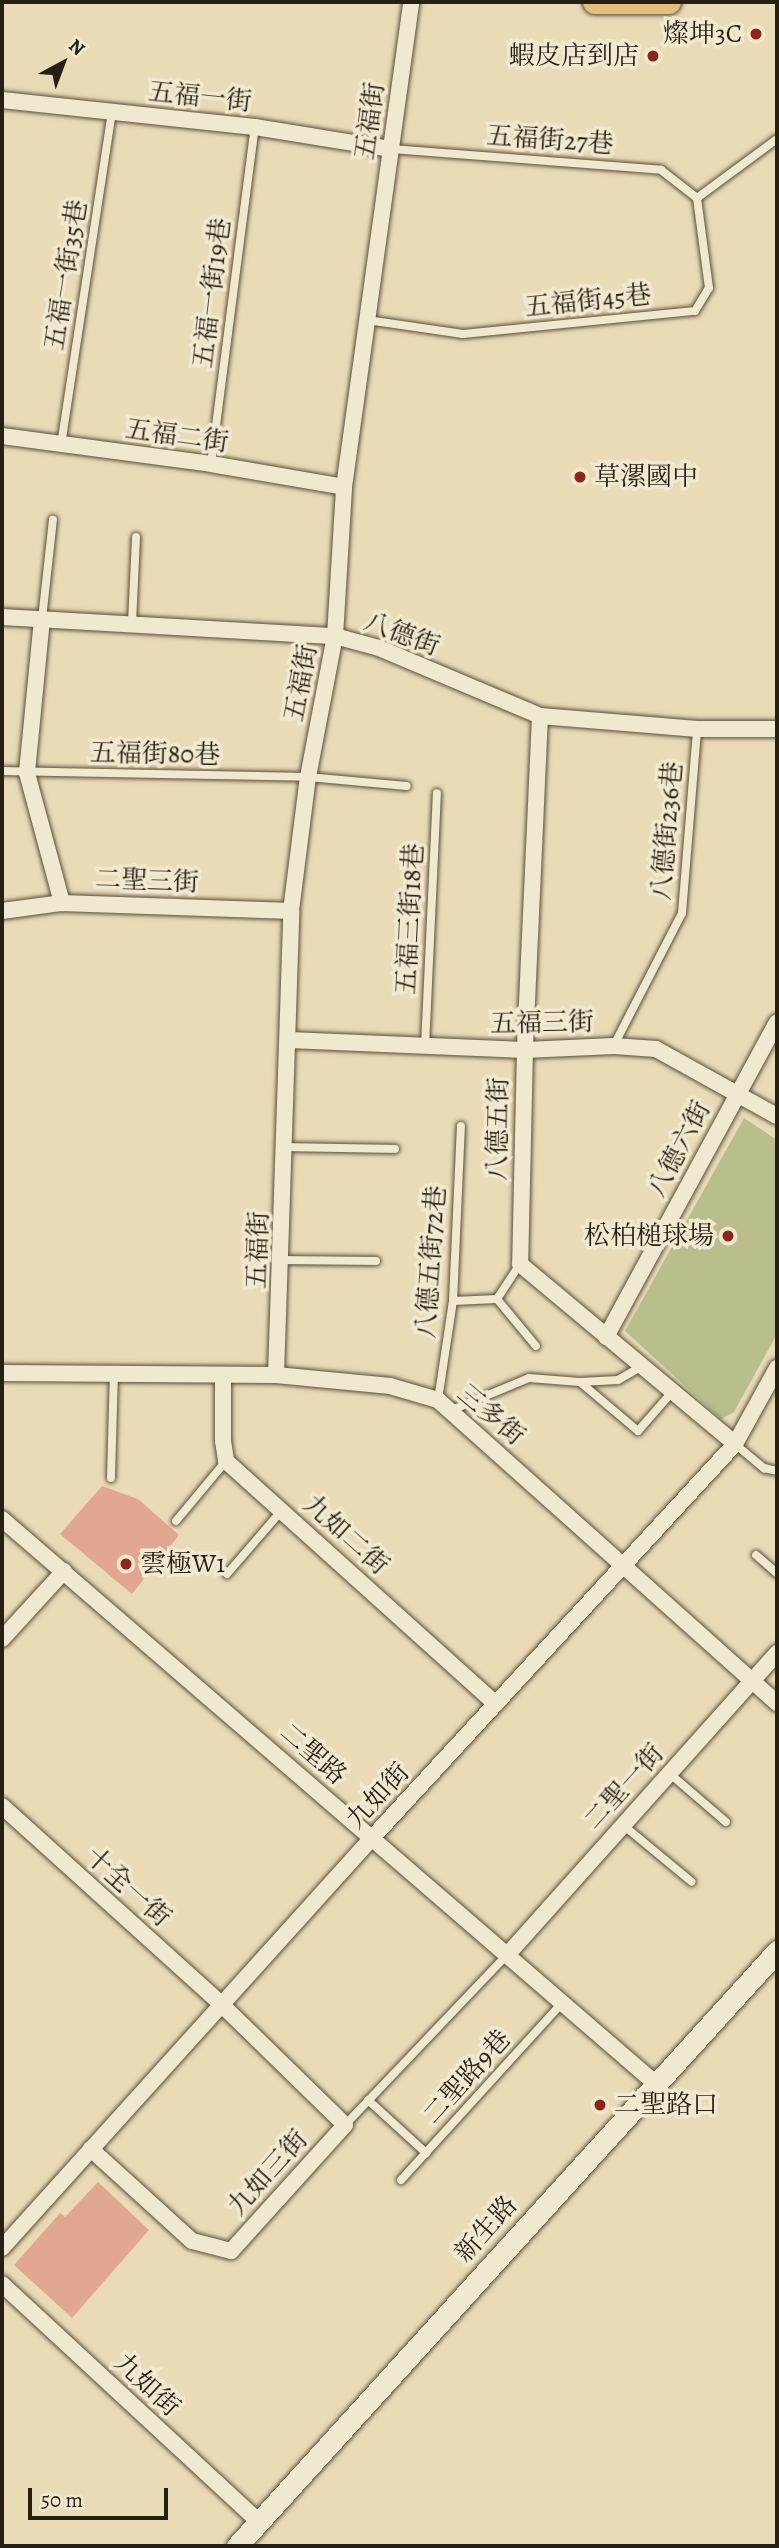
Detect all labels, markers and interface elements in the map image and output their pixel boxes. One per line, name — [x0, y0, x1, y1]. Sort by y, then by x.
place label: 燦坤3C — [663, 18, 742, 50]
marker: 燦坤3C — [748, 26, 764, 42]
north arrow — [28, 28, 98, 98]
text: N — [63, 33, 91, 62]
place label: 蝦皮店到店 — [509, 40, 639, 72]
marker: 蝦皮店到店 — [645, 48, 661, 64]
street label: 五福一街 — [147, 76, 253, 118]
street label: 五福街 — [349, 80, 391, 162]
street label: 五福街27巷 — [485, 120, 615, 160]
street label: 五福一街35巷 — [39, 197, 93, 353]
street label: 五福一街19巷 — [187, 216, 237, 370]
street label: 五福街45巷 — [523, 279, 653, 323]
street label: 五福二街 — [123, 413, 231, 459]
place label: 草漯國中 — [594, 461, 698, 493]
marker: 草漯國中 — [572, 469, 588, 485]
street label: 八德街 — [360, 605, 444, 663]
street label: 五福街 — [278, 642, 324, 724]
street label: 五福街80巷 — [90, 737, 220, 771]
street label: 八德街236巷 — [645, 760, 689, 902]
street label: 五福三街18巷 — [390, 843, 430, 995]
street label: 二聖三街 — [94, 864, 200, 898]
street label: 五福三街 — [490, 1006, 594, 1040]
street label: 八德五街 — [481, 1077, 515, 1181]
street label: 八德六街 — [641, 1096, 717, 1202]
street label: 八德五街72巷 — [410, 1184, 452, 1340]
street label: 五福街 — [241, 1210, 275, 1290]
place label: 松柏槌球場 — [584, 1220, 714, 1252]
marker: 松柏槌球場 — [720, 1228, 736, 1244]
street label: 三多街 — [451, 1378, 531, 1452]
street label: 九如二街 — [297, 1489, 395, 1581]
place label: 雲極W1 — [140, 1548, 225, 1580]
marker: 雲極W1 — [118, 1556, 134, 1572]
street label: 二聖路 — [273, 1717, 353, 1791]
street label: 二聖一街 — [578, 1738, 670, 1836]
street label: 九如街 — [340, 1757, 416, 1835]
street label: 十全一街 — [79, 1841, 177, 1933]
street label: 二聖路9巷 — [417, 2024, 517, 2130]
place label: 二聖路口 — [614, 2089, 718, 2121]
marker: 二聖路口 — [592, 2097, 608, 2113]
street label: 九如三街 — [222, 2124, 314, 2222]
street label: 新生路 — [448, 2190, 524, 2268]
street label: 九如街 — [108, 2347, 186, 2423]
scale bar — [32, 2474, 172, 2518]
text: 50 m — [41, 2486, 83, 2514]

